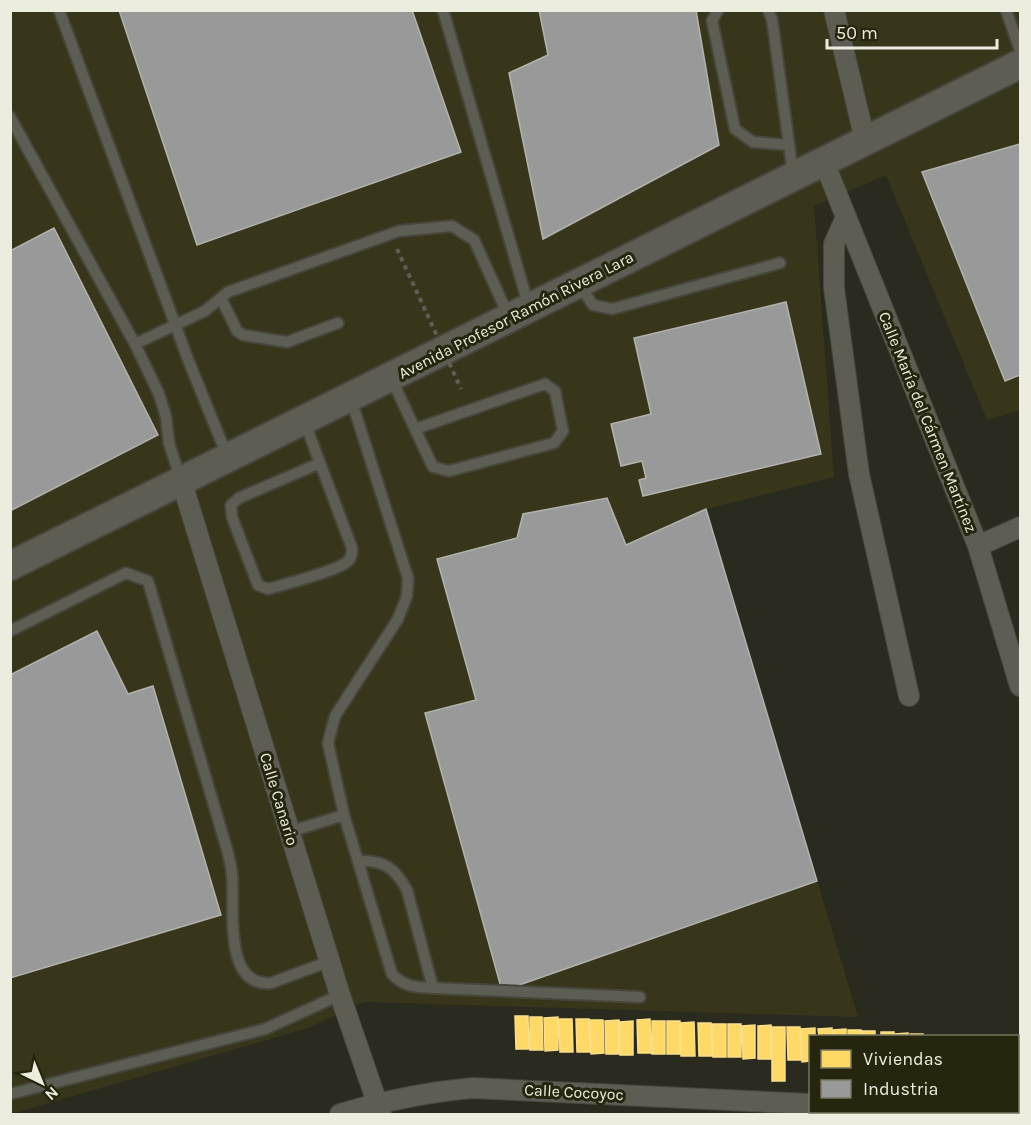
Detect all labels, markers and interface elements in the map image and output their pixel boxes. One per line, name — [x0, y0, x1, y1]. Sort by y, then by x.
scale bar — [827, 12, 996, 50]
text: 50 m — [836, 22, 878, 44]
street label: Avenida Profesor Ramón Rivera Lara — [395, 247, 637, 383]
street label: Calle María del Cármen Martínez — [875, 309, 981, 535]
street label: Calle Canario — [256, 750, 302, 848]
legend — [809, 1035, 1019, 1113]
text: Viviendas — [863, 1048, 943, 1070]
north arrow — [12, 1053, 72, 1113]
text: Industria — [863, 1078, 938, 1100]
street label: Calle Cocoyoc — [524, 1080, 624, 1104]
text: N — [41, 1083, 63, 1104]

